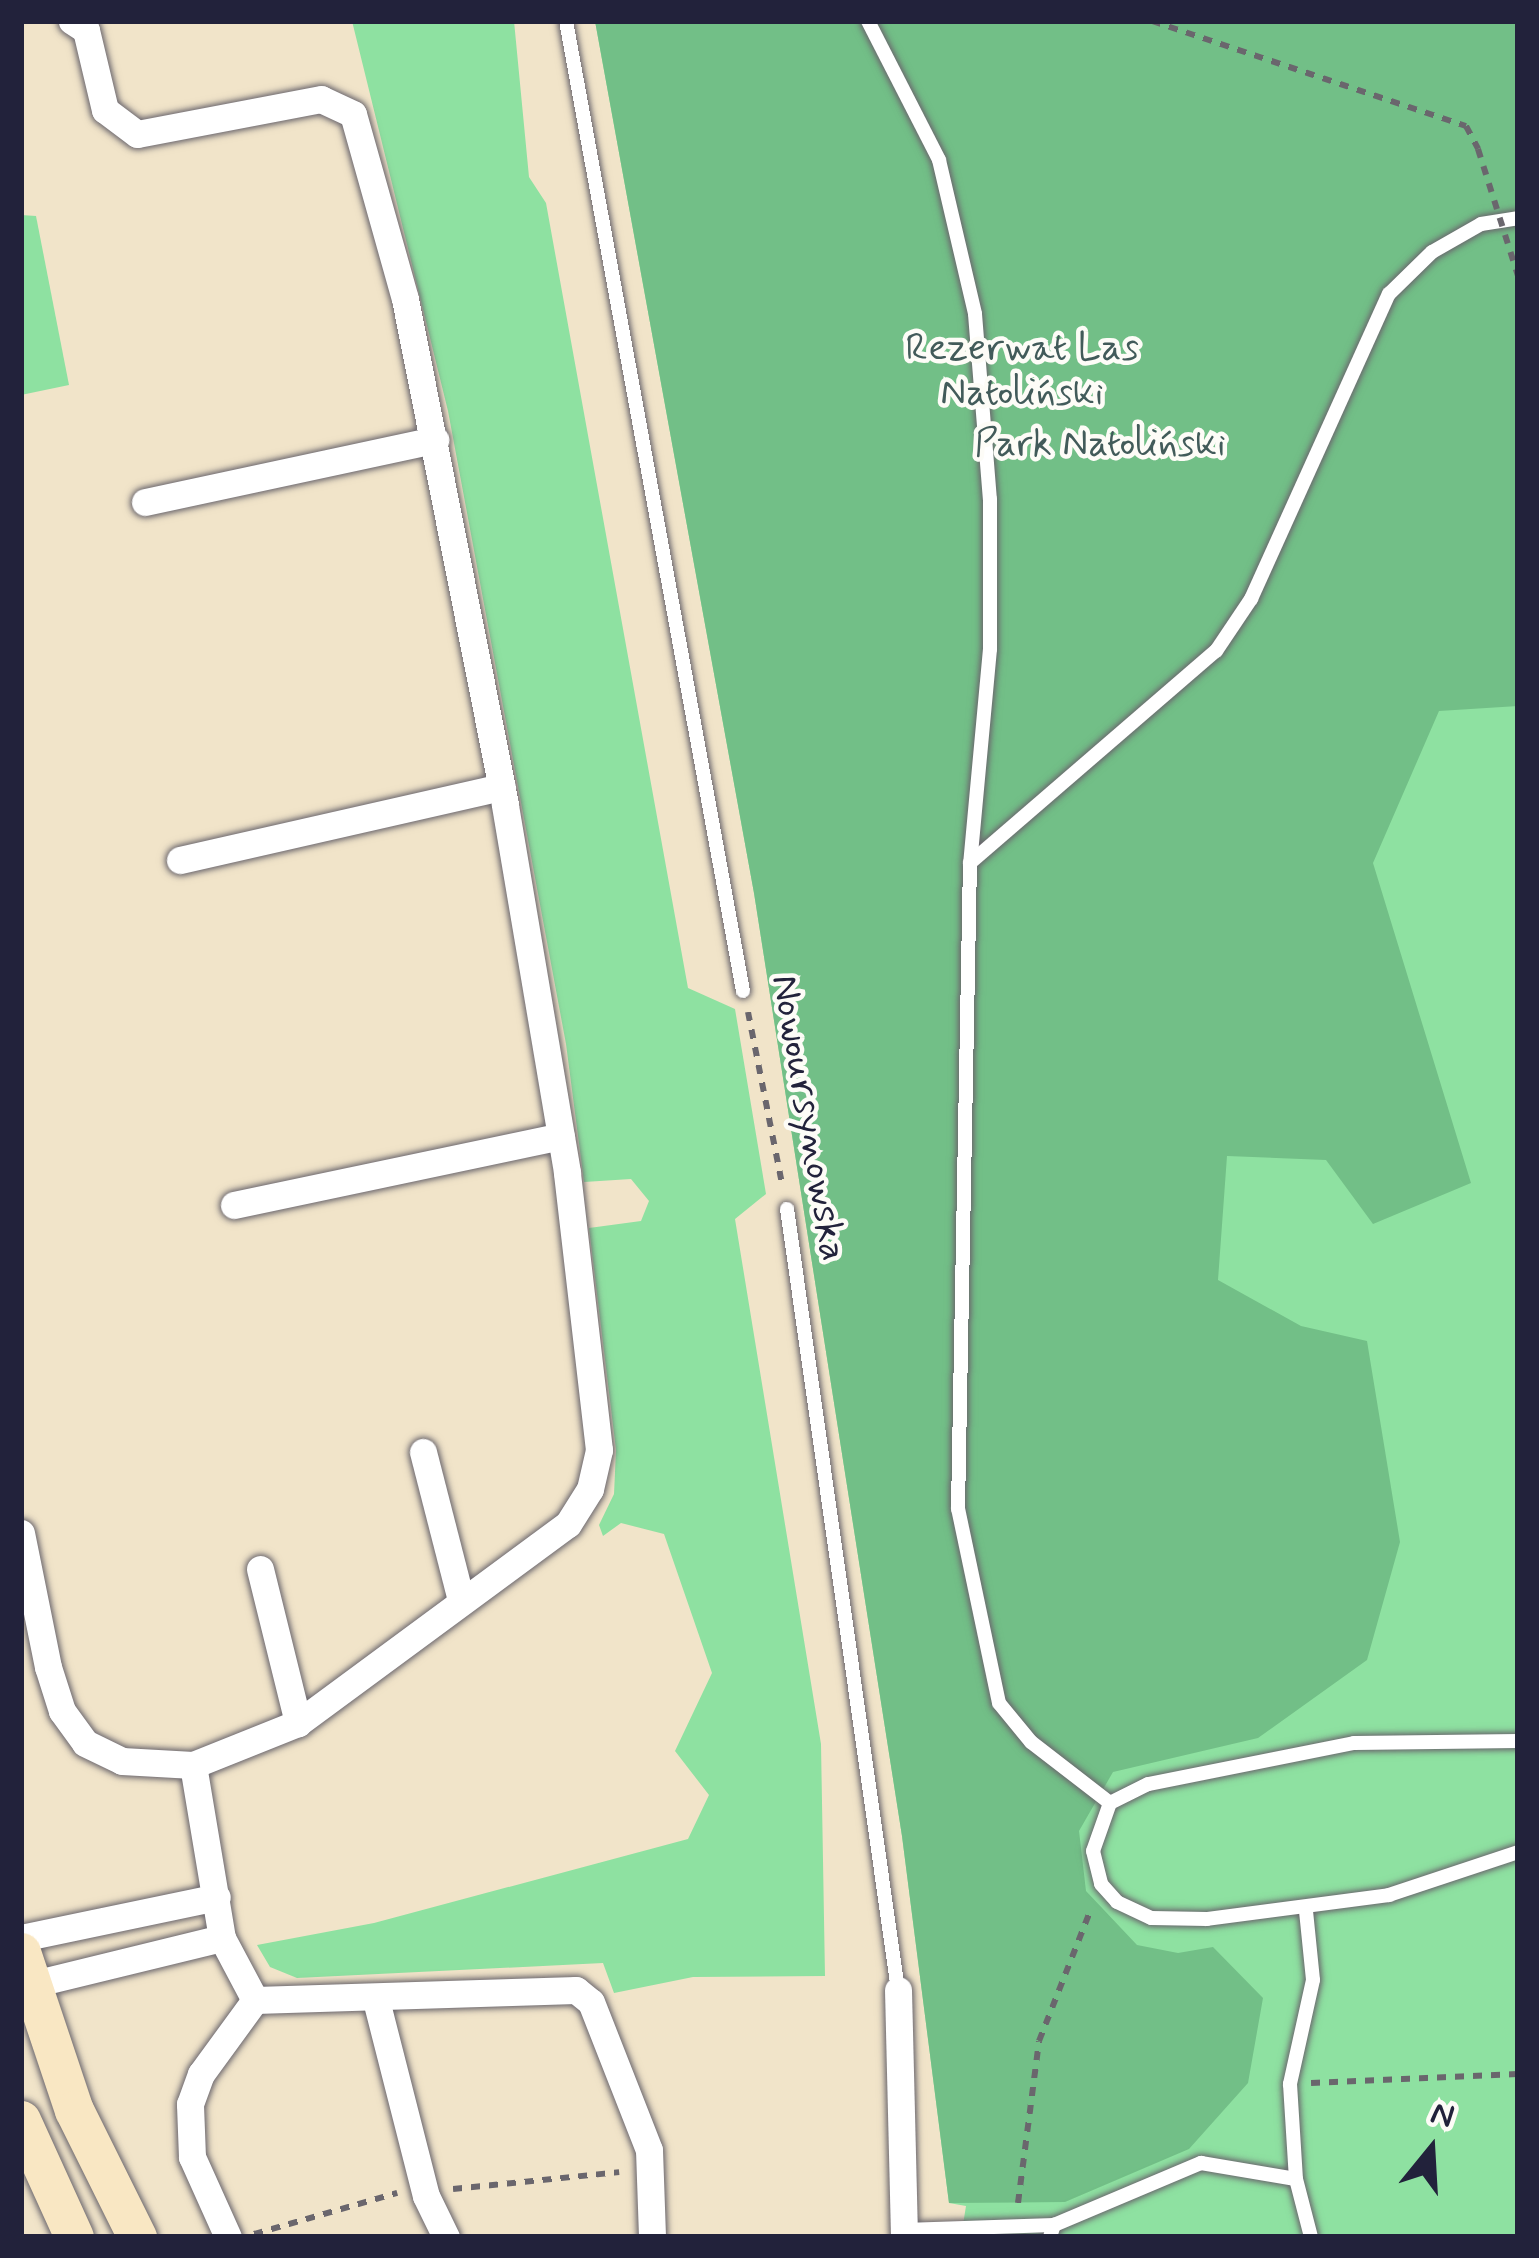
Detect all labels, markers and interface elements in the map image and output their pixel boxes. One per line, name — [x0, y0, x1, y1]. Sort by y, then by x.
park label: Rezerwat Las Natoliński — [905, 327, 1139, 418]
park label: Park Natoliński — [974, 422, 1226, 468]
street label: Nowoursynowska — [759, 971, 855, 1265]
north arrow — [1371, 2090, 1491, 2210]
text: N — [1425, 2091, 1459, 2140]

